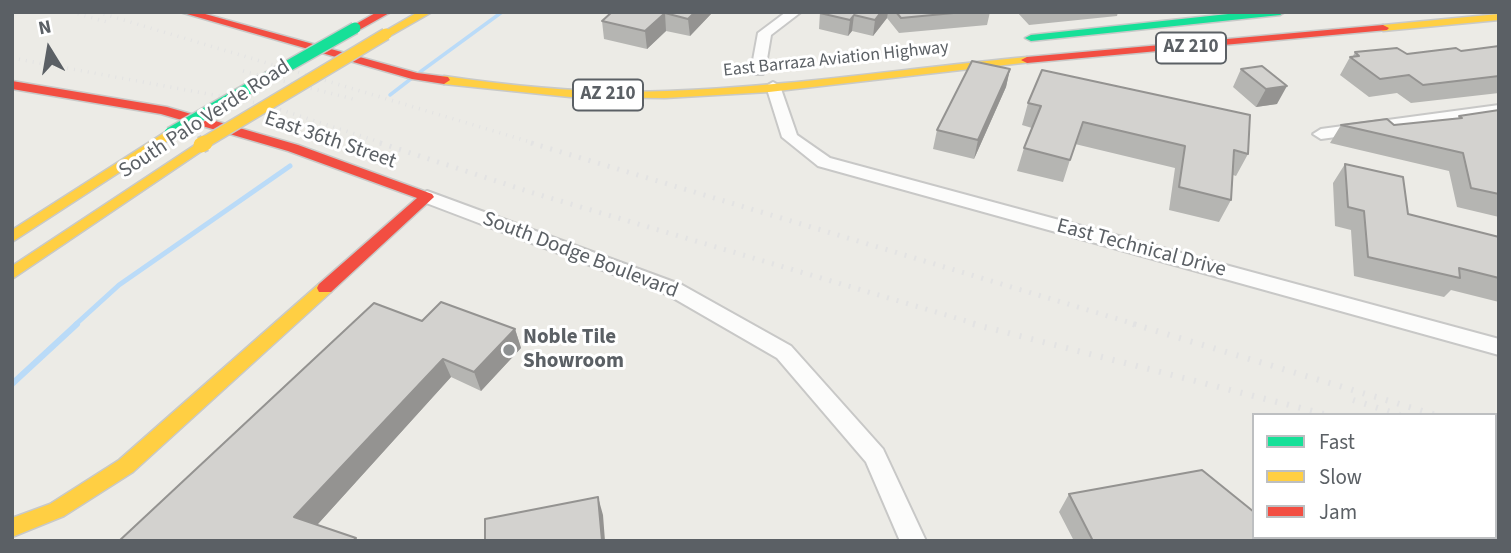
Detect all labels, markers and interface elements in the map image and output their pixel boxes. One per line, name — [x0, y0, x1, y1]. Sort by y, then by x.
text: N — [36, 13, 54, 42]
north arrow — [14, 14, 84, 84]
road number: AZ 210 — [1156, 32, 1226, 64]
street label: East Barraza Aviation Highway — [722, 37, 950, 83]
street label: South Palo Verde Road — [115, 55, 295, 185]
road number: AZ 210 — [573, 80, 643, 110]
street label: East 36th Street — [261, 107, 399, 175]
street label: South Dodge Boulevard — [479, 207, 681, 305]
street label: East Technical Drive — [1054, 214, 1228, 284]
place label: Noble Tile Showroom — [523, 325, 624, 375]
marker: Noble Tile Showroom — [501, 342, 517, 358]
legend — [1252, 413, 1497, 539]
text: Fast — [1319, 427, 1355, 457]
text: Slow — [1319, 462, 1362, 492]
text: Jam — [1319, 497, 1357, 527]

